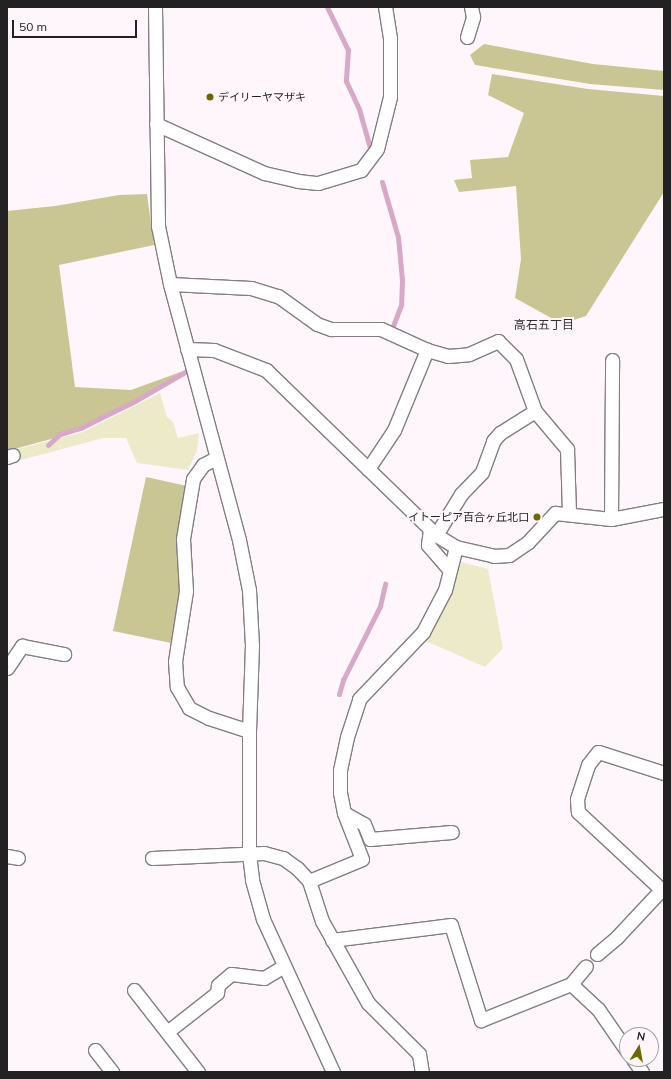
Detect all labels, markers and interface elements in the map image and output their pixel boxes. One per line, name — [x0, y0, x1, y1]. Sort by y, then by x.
scale bar — [14, 12, 139, 38]
text: 50 m — [19, 19, 47, 34]
place label: デイリーヤマザキ — [218, 90, 306, 104]
marker: デイリーヤマザキ — [205, 92, 215, 102]
district label: 高石五丁目 — [514, 318, 574, 332]
place label: イトーピア百合ヶ丘北口 — [408, 510, 529, 524]
marker: イトーピア百合ヶ丘北口 — [532, 512, 542, 522]
north arrow — [619, 1027, 659, 1067]
text: N — [636, 1029, 647, 1044]

